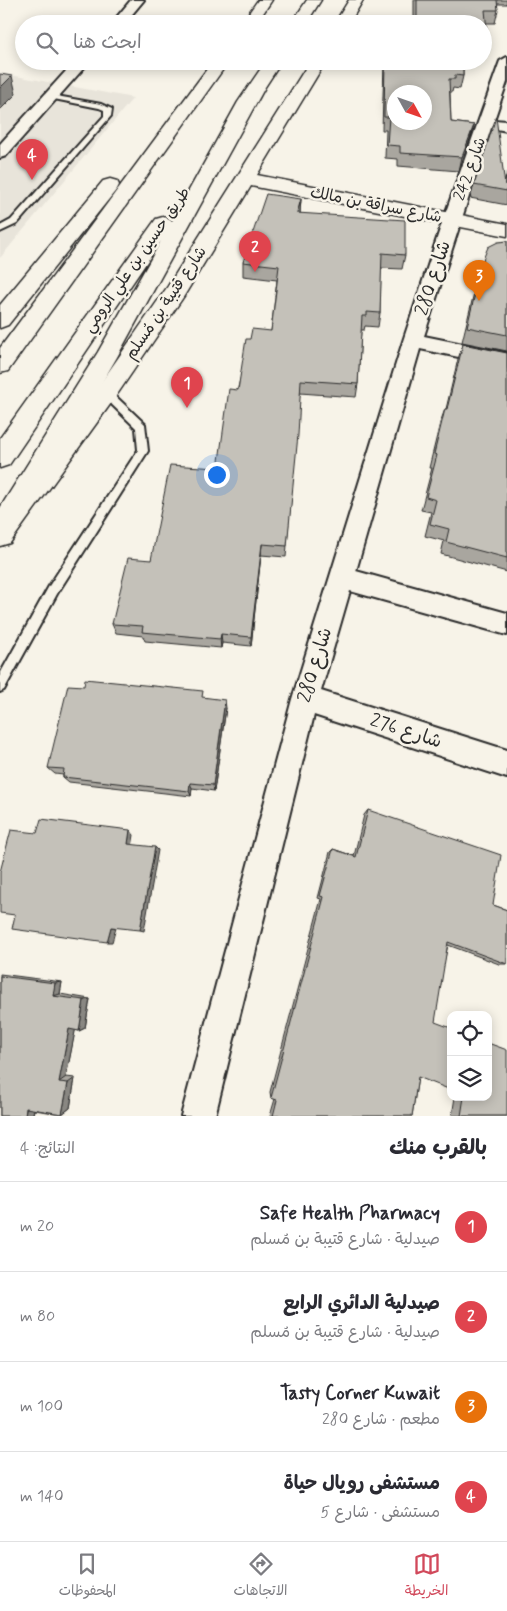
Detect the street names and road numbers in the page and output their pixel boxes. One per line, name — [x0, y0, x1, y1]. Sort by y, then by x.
street label: شارع 242 — [449, 134, 491, 204]
street label: شارع سراقة بن مالك — [308, 182, 444, 228]
street label: طريق حسين بن علي الرومي — [79, 183, 198, 339]
street label: شارع 280 — [409, 237, 457, 319]
street label: شارع قتيبة بن مُسلم — [120, 242, 213, 364]
street label: شارع 280 — [292, 624, 338, 706]
street label: شارع 276 — [367, 708, 445, 754]

